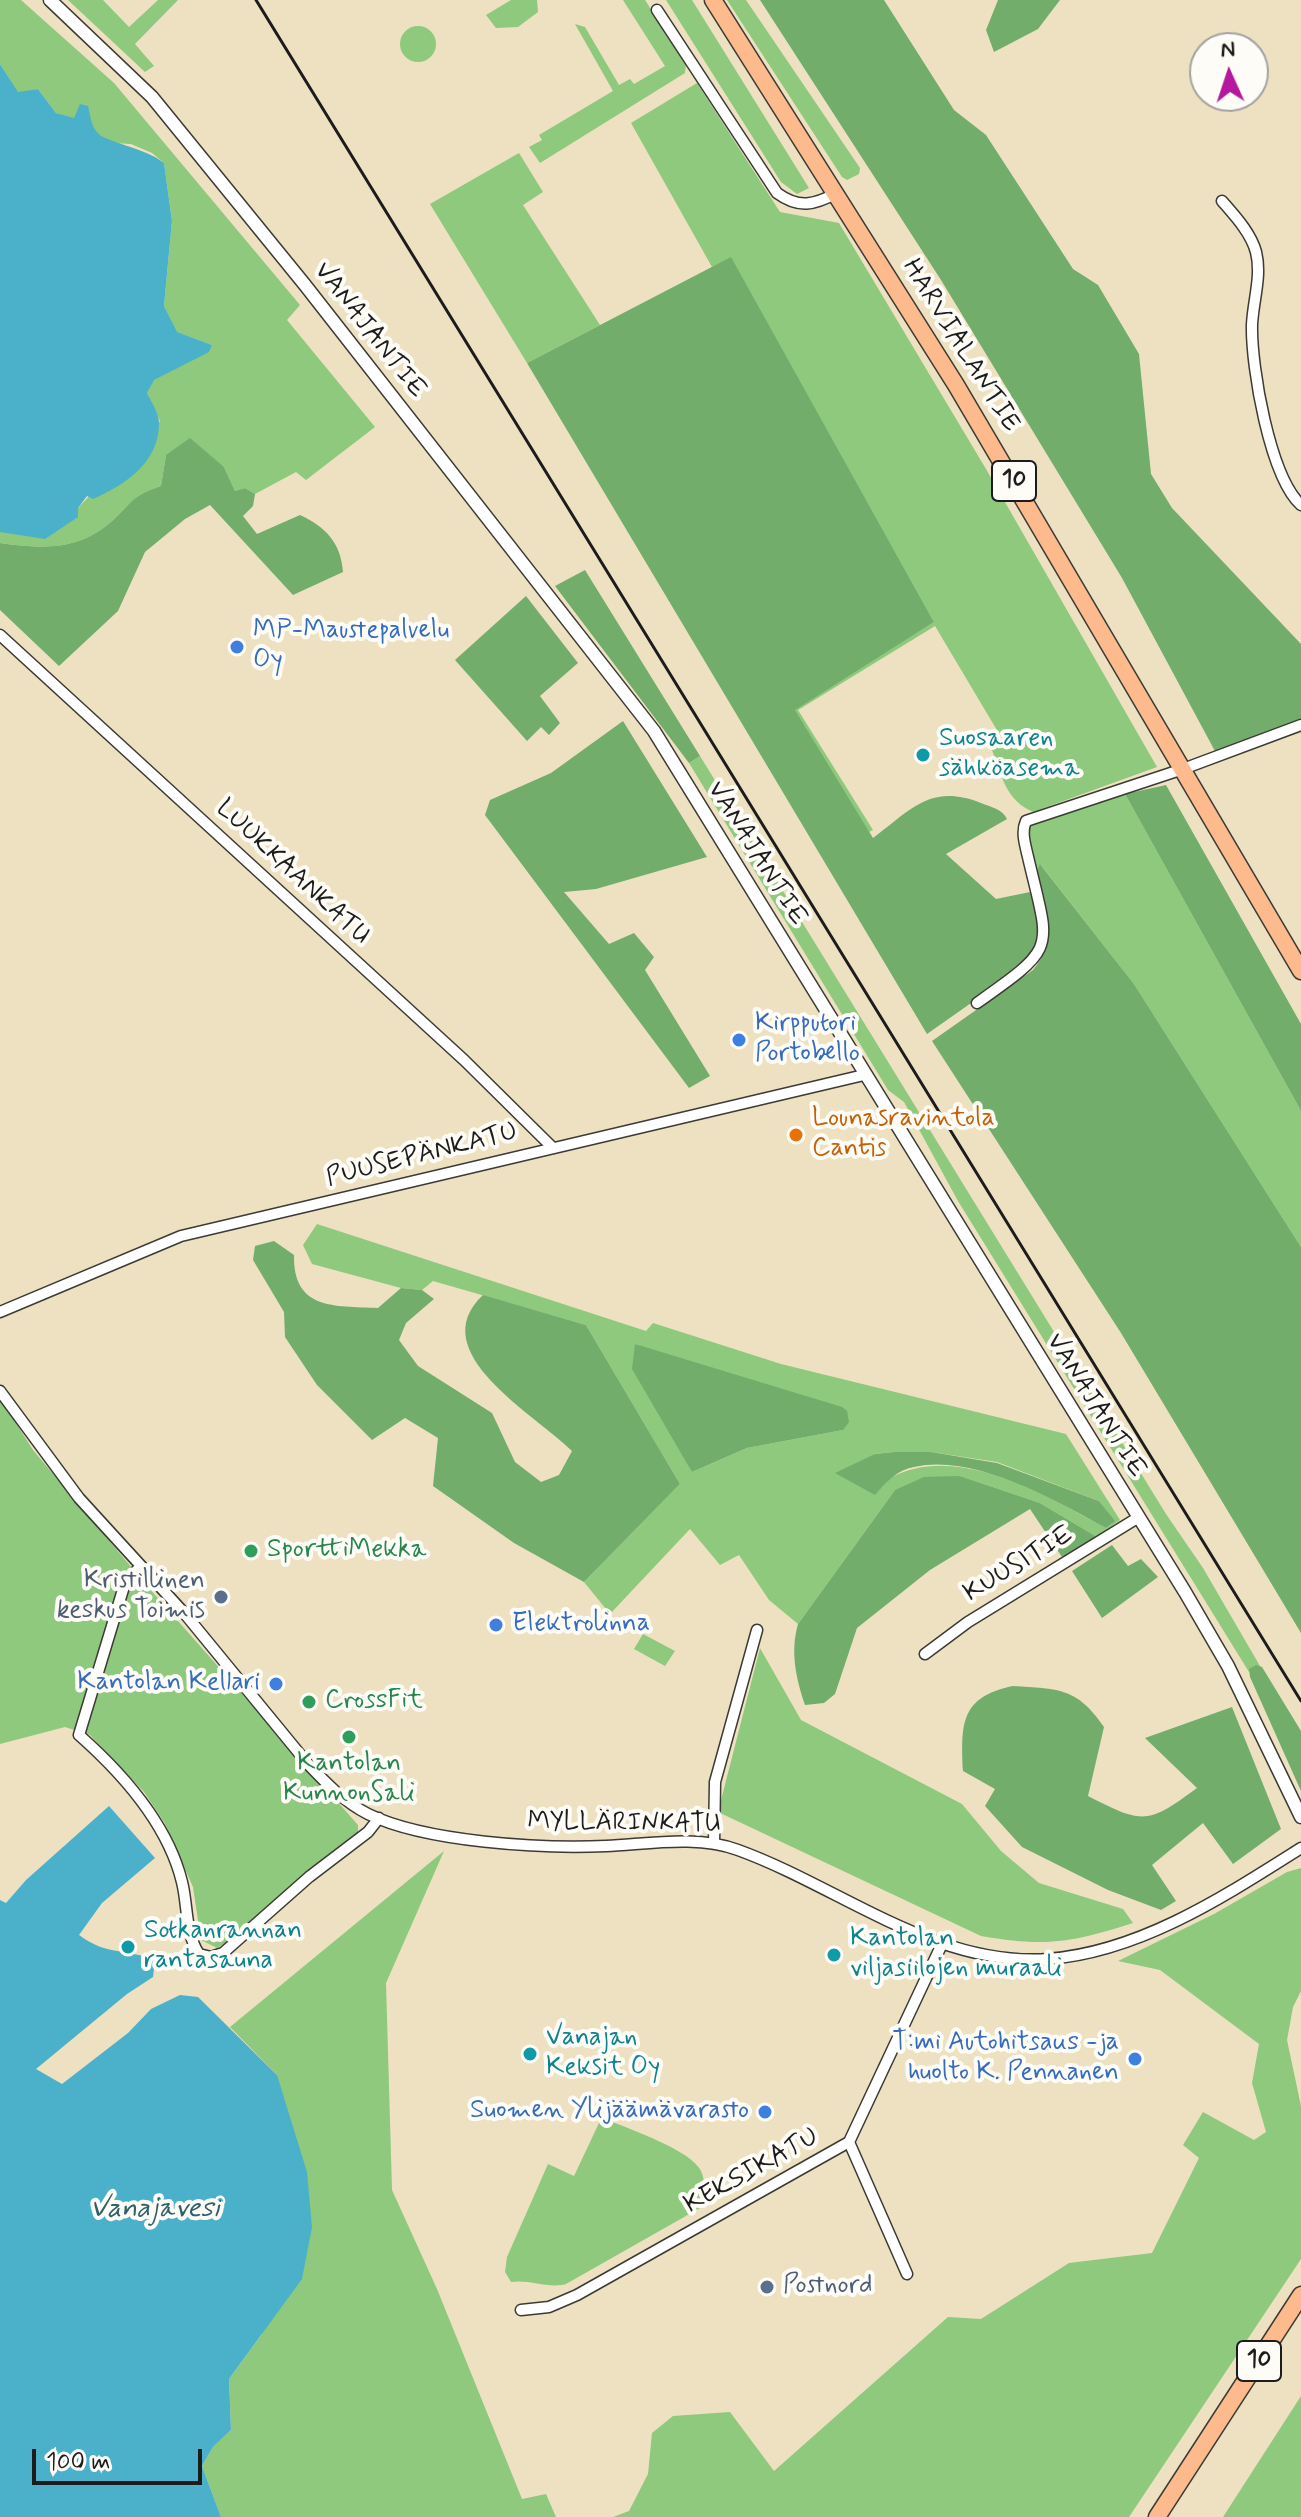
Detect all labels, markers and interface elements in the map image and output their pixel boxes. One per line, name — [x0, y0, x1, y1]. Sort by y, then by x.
north arrow — [1189, 32, 1269, 112]
text: N — [1220, 36, 1236, 64]
street label: HARVIALANTIE — [894, 254, 1026, 438]
street label: VANAJANTIE — [306, 257, 432, 405]
road number: 10 — [992, 461, 1036, 501]
place label: MP-Maustepalvelu Oy — [253, 616, 449, 678]
marker: MP-Maustepalvelu Oy — [228, 638, 246, 656]
place label: Suosaaren sähköasema — [939, 724, 1080, 786]
marker: Suosaaren sähköasema — [914, 746, 932, 764]
street label: VANAJANTIE — [699, 776, 813, 932]
street label: LUUKKAANKATU — [208, 794, 376, 952]
place label: Kirpputori Portobello — [755, 1009, 860, 1070]
marker: Kirpputori Portobello — [730, 1031, 748, 1049]
place label: Lounasravintola Cantis — [812, 1104, 995, 1166]
street label: PUUSEPÄNKATU — [323, 1117, 521, 1195]
marker: Lounasravintola Cantis — [787, 1126, 805, 1144]
street label: VANAJANTIE — [1038, 1328, 1152, 1484]
street label: KUUSITIE — [959, 1520, 1079, 1610]
place label: SporttiMekka — [267, 1535, 426, 1567]
marker: SporttiMekka — [242, 1542, 260, 1560]
place label: Kristillinen keskus Toimis — [57, 1566, 205, 1628]
marker: Kristillinen keskus Toimis — [212, 1588, 230, 1606]
place label: Elektrolinna — [512, 1609, 650, 1641]
marker: Elektrolinna — [487, 1616, 505, 1634]
place label: Kantolan Kellari — [77, 1668, 260, 1700]
marker: Kantolan Kellari — [267, 1675, 285, 1693]
place label: CrossFit — [325, 1686, 423, 1718]
marker: CrossFit — [300, 1693, 318, 1711]
marker: Kantolan KunnonSali — [340, 1728, 358, 1746]
place label: Kantolan KunnonSali — [283, 1749, 415, 1810]
street label: MYLLÄRINKATU — [527, 1807, 721, 1841]
place label: Sotkanrannan rantasauna — [144, 1916, 302, 1978]
place label: Kantolan viljasiilojen muraali — [850, 1924, 1062, 1986]
marker: Sotkanrannan rantasauna — [119, 1938, 137, 1956]
marker: Kantolan viljasiilojen muraali — [825, 1946, 843, 1964]
place label: Vanajan Keksit Oy — [546, 2023, 660, 2084]
place label: T:mi Autohitsaus -ja huolto K. Pennanen — [892, 2028, 1119, 2090]
marker: Vanajan Keksit Oy — [521, 2045, 539, 2063]
marker: T:mi Autohitsaus -ja huolto K. Pennanen — [1126, 2050, 1144, 2068]
place label: Suomen Ylijäämävarasto — [470, 2096, 749, 2128]
marker: Suomen Ylijäämävarasto — [756, 2103, 774, 2121]
street label: KEKSIKATU — [679, 2122, 825, 2222]
water label: Vanajavesi — [90, 2193, 220, 2227]
place label: Postnord — [783, 2271, 872, 2303]
marker: Postnord — [758, 2278, 776, 2296]
road number: 10 — [1237, 2341, 1281, 2381]
scale bar — [36, 2433, 206, 2483]
text: 100 m — [46, 2447, 110, 2478]

